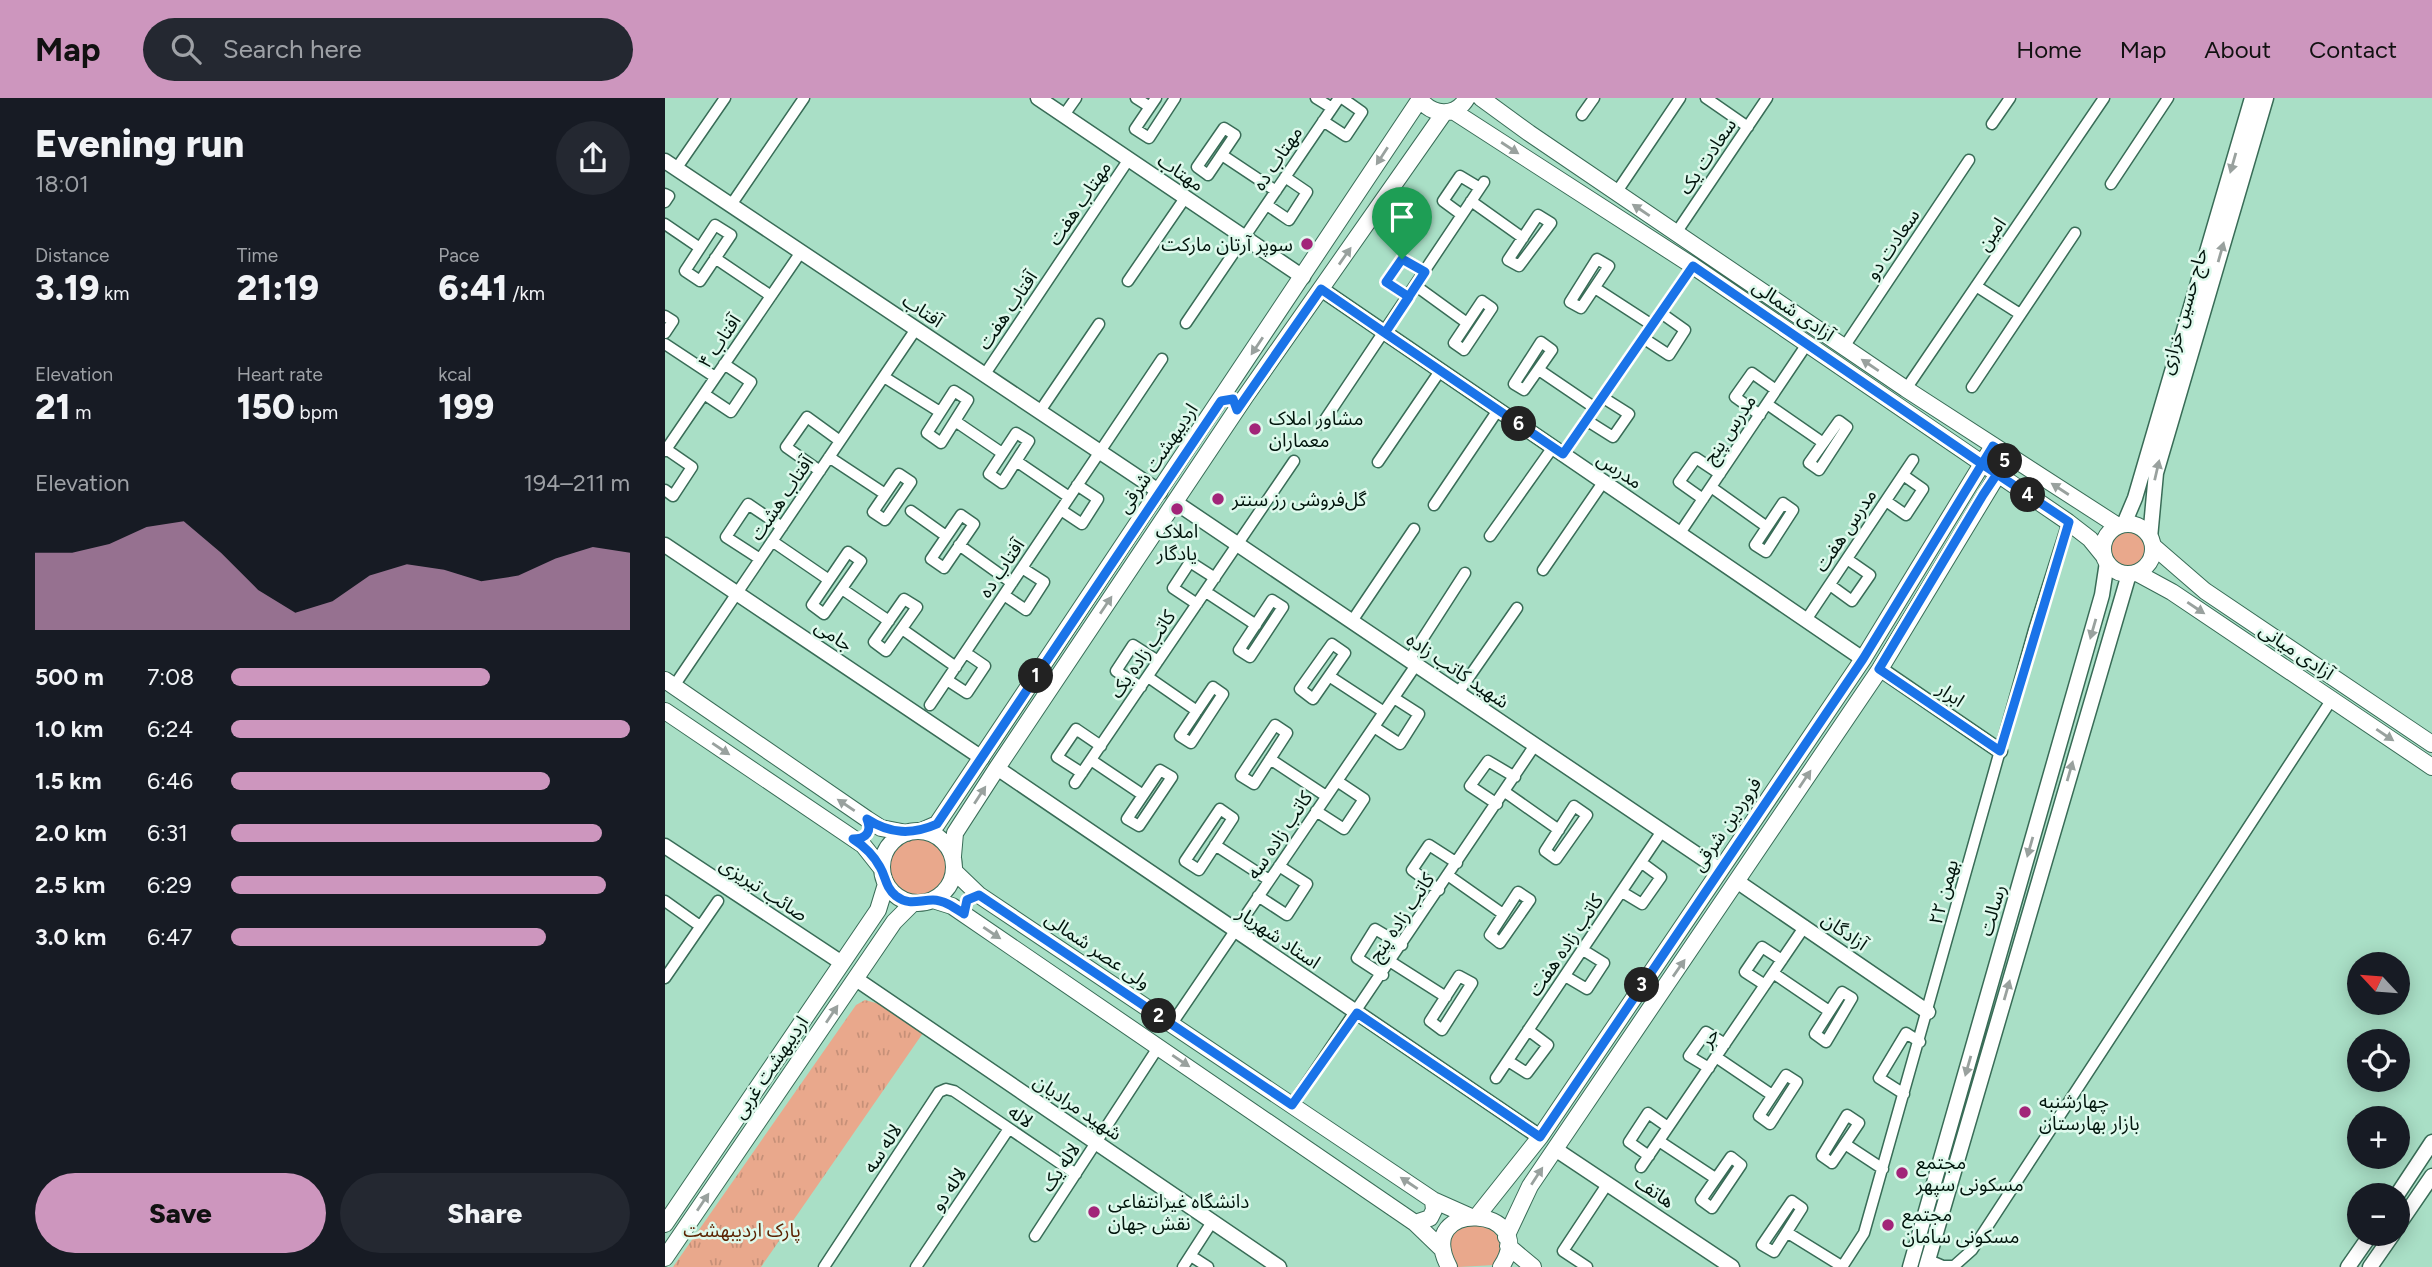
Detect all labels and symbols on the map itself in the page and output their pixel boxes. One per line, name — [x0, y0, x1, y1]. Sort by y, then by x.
street label: سعادت یک — [1674, 114, 1741, 199]
street label: مهتاب ده — [1248, 122, 1307, 195]
one-way arrow — [1501, 142, 1520, 155]
one-way arrow — [1376, 146, 1389, 166]
street label: مهتاب — [1153, 149, 1208, 196]
one-way arrow — [2227, 153, 2237, 174]
street label: مهتاب هفت — [1043, 157, 1116, 250]
pin — [1372, 187, 1432, 259]
one-way arrow — [1631, 203, 1651, 216]
street label: سعادت دو — [1860, 204, 1924, 284]
street label: امین — [1972, 213, 2011, 255]
place label: سوپر آرتان مارکت — [1161, 233, 1293, 257]
marker: سوپر آرتان مارکت — [1299, 236, 1315, 252]
one-way arrow — [2217, 241, 2227, 262]
street label: حاج حسین خرازی — [2154, 245, 2214, 378]
one-way arrow — [1338, 247, 1352, 265]
street label: آفتاب هفت — [973, 265, 1043, 354]
street label: آزادی شمالی — [1748, 275, 1840, 347]
street label: آفتاب — [898, 288, 949, 333]
street label: آفتاب ۴ — [693, 309, 747, 373]
one-way arrow — [1251, 337, 1264, 356]
one-way arrow — [1860, 358, 1880, 371]
street label: مدرس پنج — [1698, 390, 1763, 470]
street label: اردیبهشت شرقی — [1112, 399, 1203, 518]
pin: 6 — [1501, 406, 1537, 442]
place label: مشاور املاک معماران — [1269, 407, 1363, 452]
marker: مشاور املاک معماران — [1247, 421, 1263, 437]
pin: 5 — [1987, 444, 2023, 478]
street label: مدرس — [1593, 447, 1647, 494]
street label: آفتاب هشت — [745, 450, 819, 545]
one-way arrow — [2152, 459, 2163, 481]
pin: 4 — [2011, 478, 2045, 512]
one-way arrow — [2051, 483, 2070, 496]
street label: مدرس هفت — [1809, 484, 1882, 576]
place label: گل‌فروشی رز سنتر — [1231, 488, 1368, 511]
marker: گل‌فروشی رز سنتر — [1210, 491, 1226, 507]
marker: املاک یادگار — [1169, 501, 1185, 517]
place label: املاک یادگار — [1156, 520, 1198, 565]
street label: آفتاب ده — [973, 533, 1030, 602]
one-way arrow — [1099, 596, 1112, 615]
one-way arrow — [2187, 601, 2205, 615]
street label: کاتب زاده یک — [1105, 605, 1181, 703]
street label: جامی — [810, 615, 857, 656]
street label: آزادی میانی — [2255, 618, 2340, 686]
one-way arrow — [2087, 619, 2097, 640]
street label: شهید کاتب زاده — [1402, 628, 1513, 713]
pin: 1 — [1019, 658, 1053, 694]
street label: ابرار — [1932, 676, 1969, 712]
one-way arrow — [2375, 728, 2394, 741]
one-way arrow — [712, 742, 731, 755]
one-way arrow — [2066, 760, 2076, 781]
one-way arrow — [1799, 769, 1812, 789]
street label: فروردین شرقی — [1687, 773, 1766, 876]
one-way arrow — [973, 786, 987, 804]
street label: کاتب زاده سه — [1242, 786, 1318, 884]
one-way arrow — [836, 798, 856, 811]
one-way arrow — [2024, 837, 2035, 859]
street label: صائب تبریزی — [716, 853, 812, 926]
street label: ۲۲ بهمن — [1924, 857, 1963, 927]
street label: کاتب زاده پنج — [1364, 868, 1442, 967]
street label: رسالت — [1974, 882, 2011, 939]
street label: کاتب زاده هفت — [1523, 889, 1609, 1001]
street label: استاد شهریار — [1232, 901, 1325, 974]
street label: ولی عصر شمالی — [1041, 907, 1155, 994]
street label: آزادگان — [1817, 907, 1873, 956]
one-way arrow — [983, 926, 1001, 940]
north arrow — [2347, 952, 2410, 1015]
one-way arrow — [1672, 959, 1686, 977]
pin: 3 — [1625, 968, 1660, 1002]
one-way arrow — [2002, 978, 2013, 1000]
pin: 2 — [1141, 998, 1177, 1034]
one-way arrow — [825, 1005, 839, 1023]
street label: اردیبهشت غربی — [728, 1012, 813, 1123]
street label: حر — [1694, 1023, 1724, 1052]
one-way arrow — [1171, 1054, 1190, 1067]
one-way arrow — [1962, 1055, 1973, 1077]
street label: شهید مرادیان — [1029, 1070, 1126, 1145]
place label: چهارشنبه بازار بهارستان — [2039, 1090, 2140, 1135]
street label: لاله — [1004, 1100, 1038, 1133]
marker: چهارشنبه بازار بهارستان — [2017, 1104, 2033, 1120]
street label: لاله سه — [858, 1119, 907, 1177]
street label: لاله یک — [1036, 1138, 1085, 1196]
place label: مجتمع مسکونی سپهر — [1915, 1151, 2024, 1197]
street label: لاله دو — [926, 1163, 971, 1215]
marker: مجتمع مسکونی سپهر — [1894, 1165, 1910, 1181]
one-way arrow — [1530, 1167, 1544, 1185]
street label: هاتف — [1630, 1170, 1679, 1213]
one-way arrow — [1399, 1177, 1419, 1190]
place label: دانشگاه غیرانتفاعی نقش جهان — [1108, 1190, 1249, 1235]
one-way arrow — [697, 1192, 710, 1212]
place label: مجتمع مسکونی سامان — [1902, 1203, 2019, 1248]
marker: دانشگاه غیرانتفاعی نقش جهان — [1086, 1204, 1102, 1220]
marker: مجتمع مسکونی سامان — [1880, 1217, 1896, 1233]
park label: پارک اردیبهشت — [683, 1219, 801, 1243]

